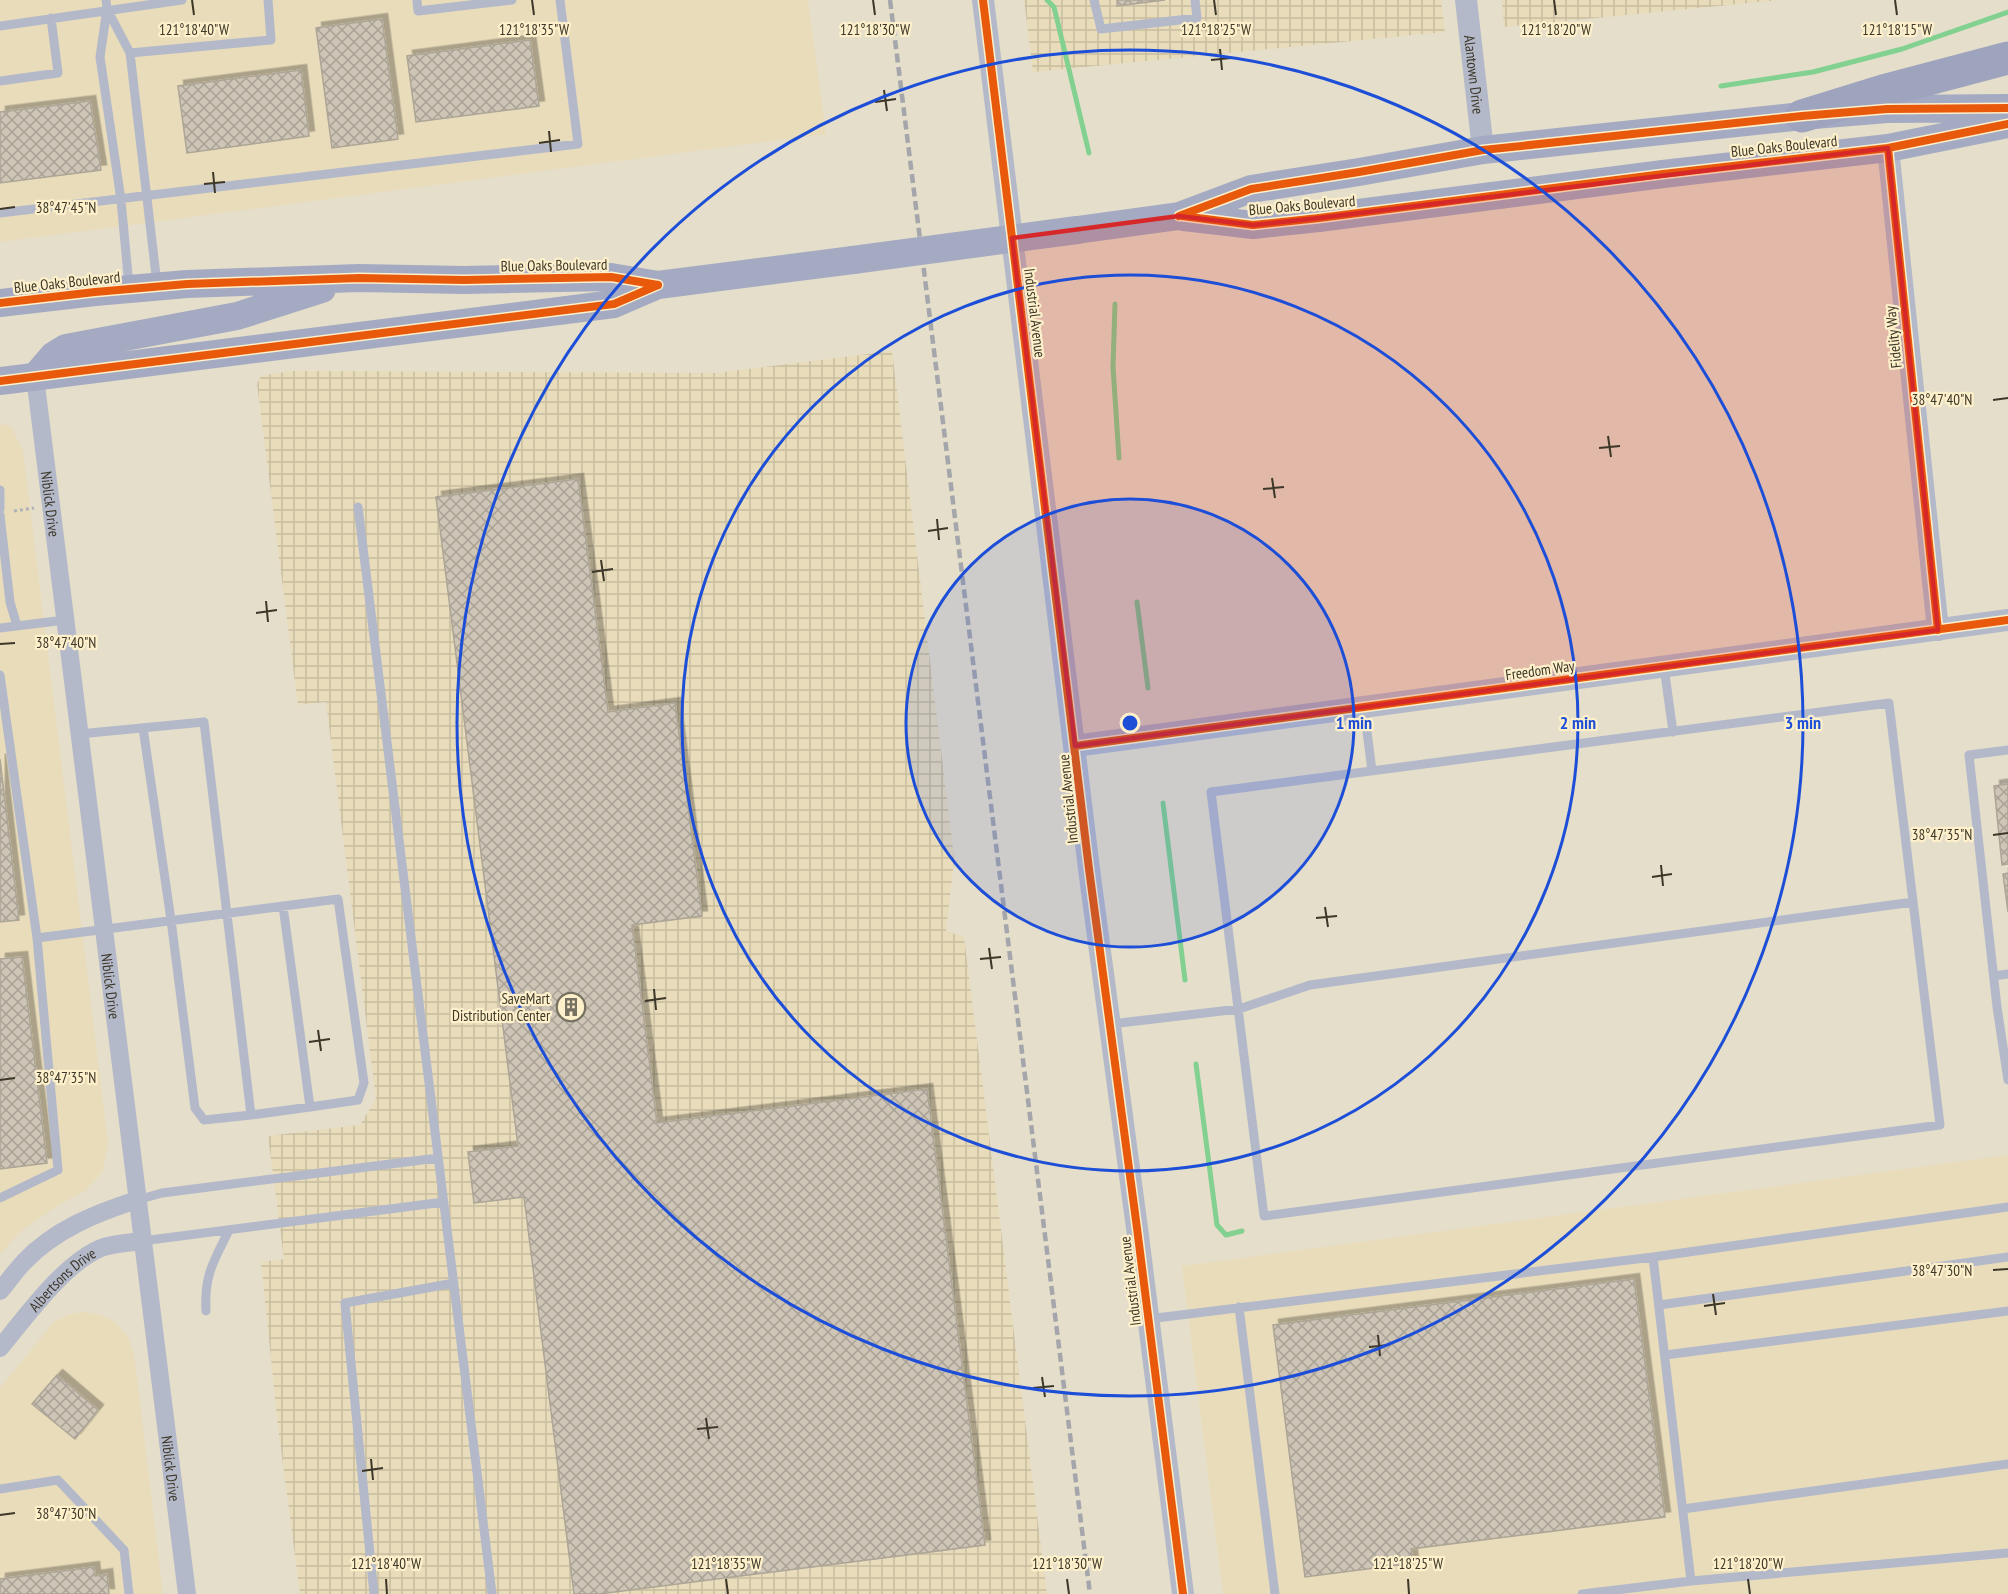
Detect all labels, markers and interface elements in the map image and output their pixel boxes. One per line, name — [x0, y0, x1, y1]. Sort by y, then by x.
text: 121°18'40"W — [159, 20, 229, 39]
text: 121°18'35"W — [499, 20, 569, 39]
text: 121°18'30"W — [840, 20, 910, 39]
text: 121°18'25"W — [1181, 20, 1251, 39]
text: 121°18'20"W — [1521, 20, 1591, 39]
text: 121°18'15"W — [1862, 20, 1932, 39]
street label: Alantown Drive — [1461, 34, 1488, 115]
street label: Blue Oaks Boulevard — [1730, 131, 1838, 161]
street label: Blue Oaks Boulevard — [1248, 191, 1356, 219]
text: 38°47'45"N — [36, 198, 96, 217]
street label: Blue Oaks Boulevard — [501, 255, 607, 275]
street label: Blue Oaks Boulevard — [13, 267, 121, 297]
street label: Industrial Avenue — [1020, 267, 1050, 359]
street label: Fidelity Way — [1880, 305, 1906, 369]
text: 38°47'40"N — [1912, 390, 1972, 409]
street label: Niblick Drive — [37, 470, 64, 538]
text: 38°47'40"N — [36, 633, 96, 652]
street label: Freedom Way — [1504, 656, 1576, 684]
text: 1 min — [1336, 711, 1372, 734]
text: 2 min — [1560, 711, 1596, 734]
text: 3 min — [1785, 711, 1821, 734]
centre of rings — [1120, 713, 1140, 733]
street label: Industrial Avenue — [1054, 753, 1082, 845]
text: 38°47'35"N — [1912, 825, 1972, 844]
street label: Niblick Drive — [98, 952, 125, 1020]
place label: SaveMart Distribution Center — [452, 989, 551, 1025]
building icon: SaveMart Distribution Center — [555, 991, 587, 1023]
text: 38°47'35"N — [36, 1068, 96, 1087]
street label: Industrial Avenue — [1115, 1235, 1145, 1327]
street label: Albertsons Drive — [24, 1243, 99, 1315]
text: 38°47'30"N — [1912, 1261, 1972, 1280]
street label: Niblick Drive — [158, 1435, 185, 1502]
text: 38°47'30"N — [36, 1504, 96, 1523]
text: 121°18'40"W — [351, 1554, 421, 1573]
text: 121°18'35"W — [691, 1554, 761, 1573]
text: 121°18'30"W — [1032, 1554, 1102, 1573]
text: 121°18'25"W — [1373, 1554, 1443, 1573]
text: 121°18'20"W — [1713, 1554, 1783, 1573]

